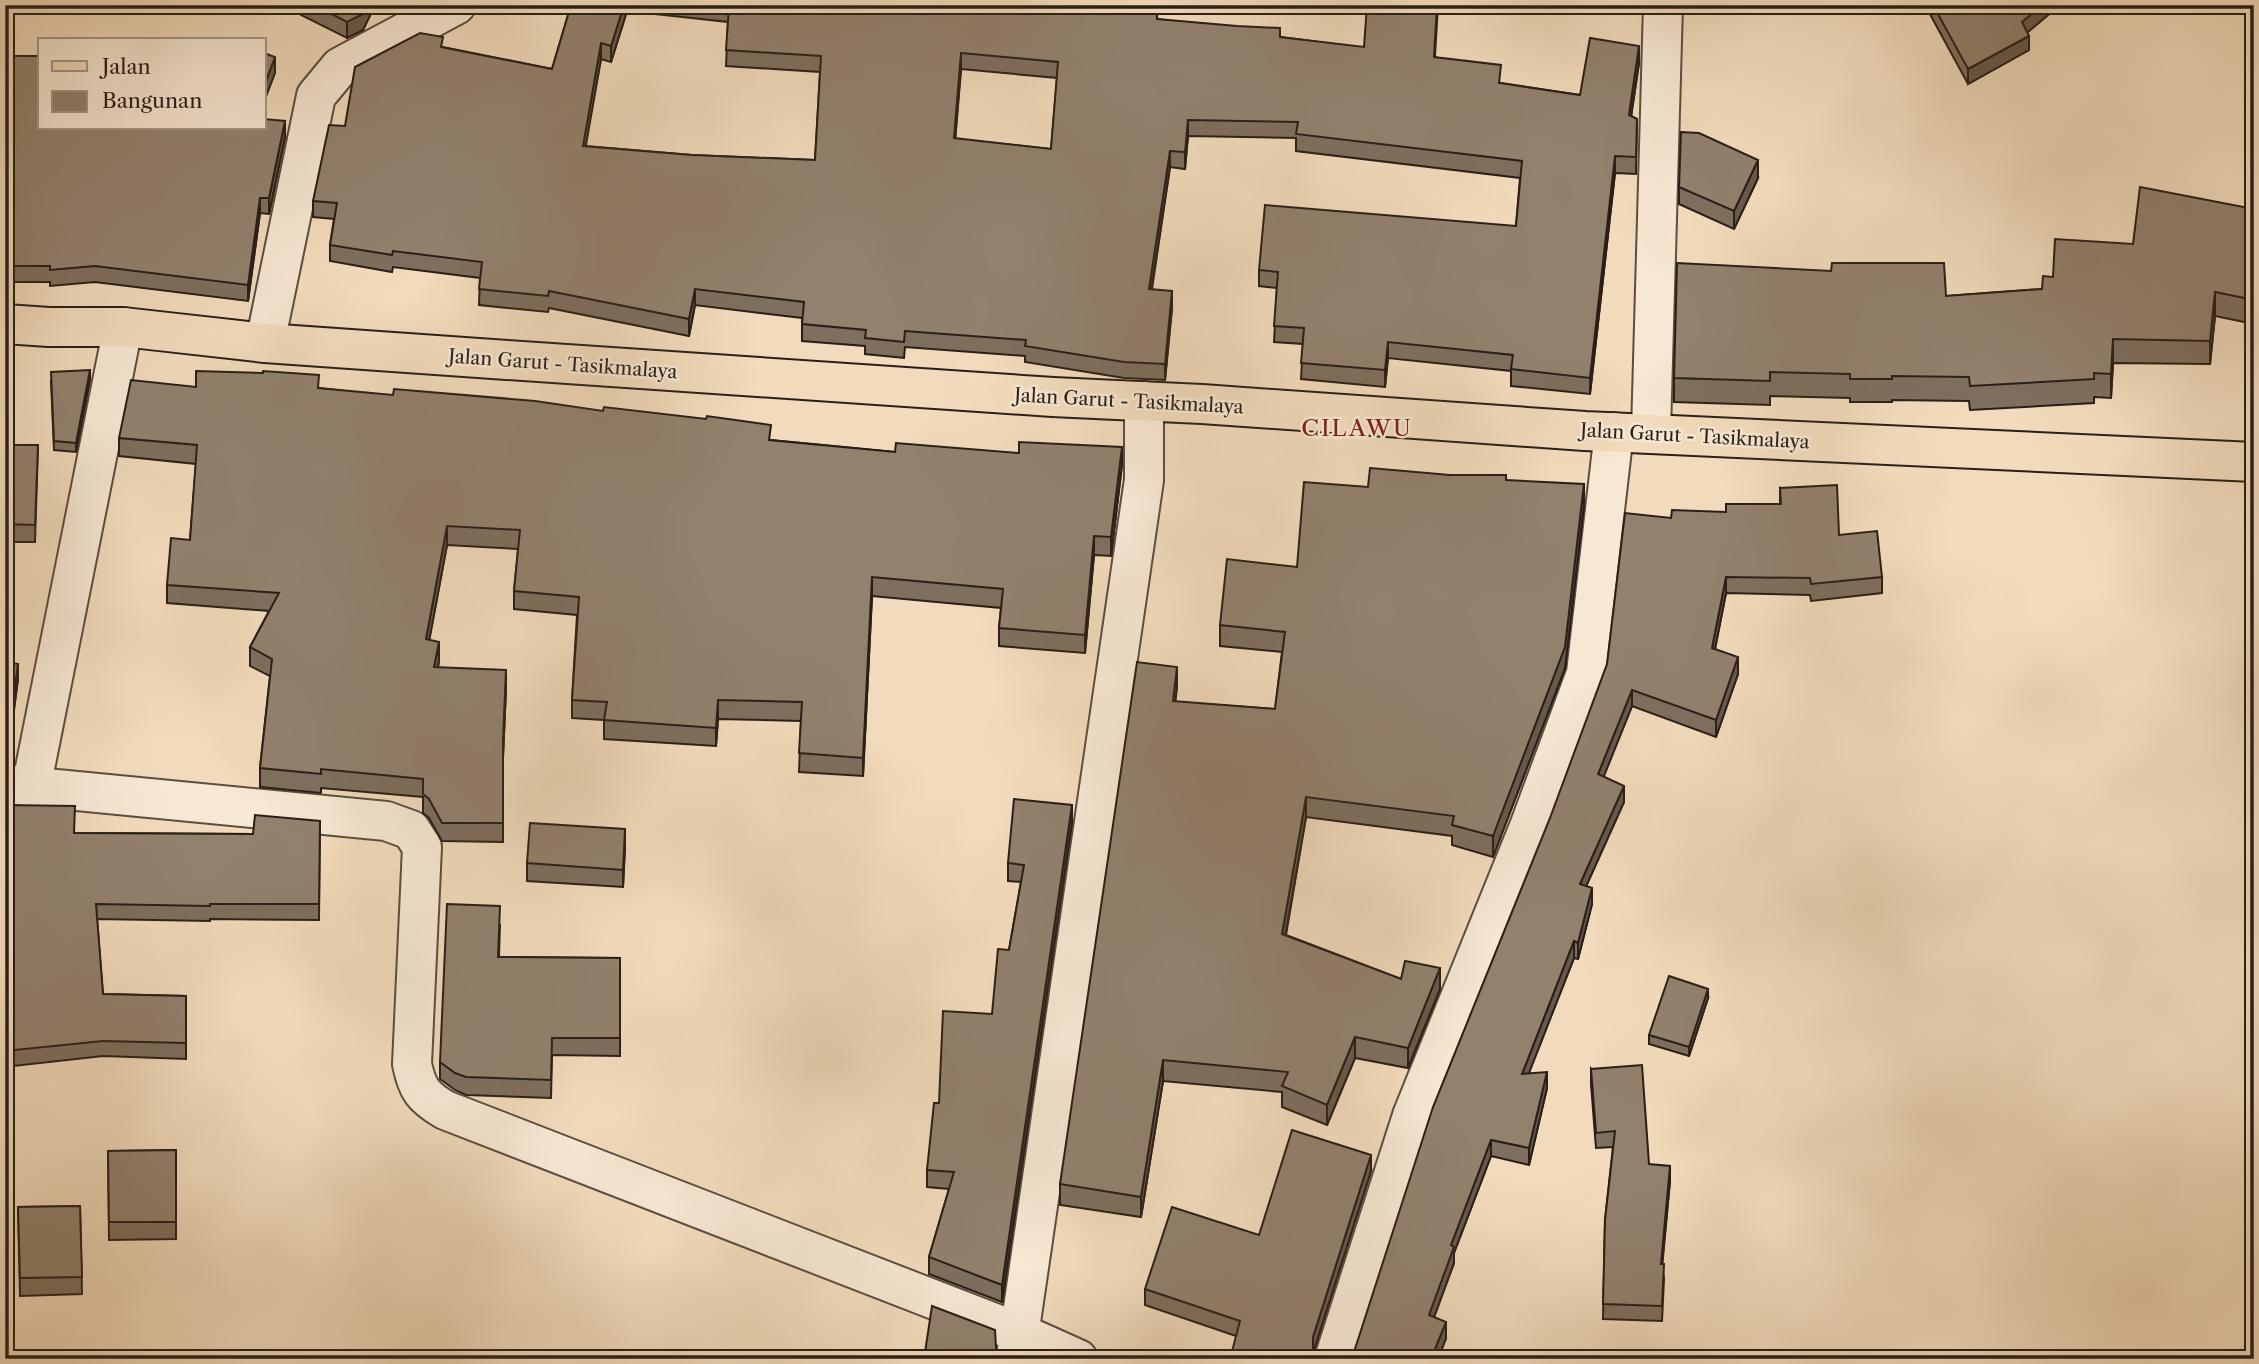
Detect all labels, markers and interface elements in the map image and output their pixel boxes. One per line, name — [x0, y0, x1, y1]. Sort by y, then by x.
legend — [38, 38, 266, 130]
text: Jalan — [99, 54, 151, 79]
text: Bangunan — [102, 88, 202, 113]
street label: Jalan Garut - Tasikmalaya — [445, 344, 678, 383]
street label: Jalan Garut - Tasikmalaya — [1011, 383, 1244, 418]
district label: CILAWU — [1301, 414, 1413, 442]
street label: Jalan Garut - Tasikmalaya — [1577, 418, 1810, 453]

